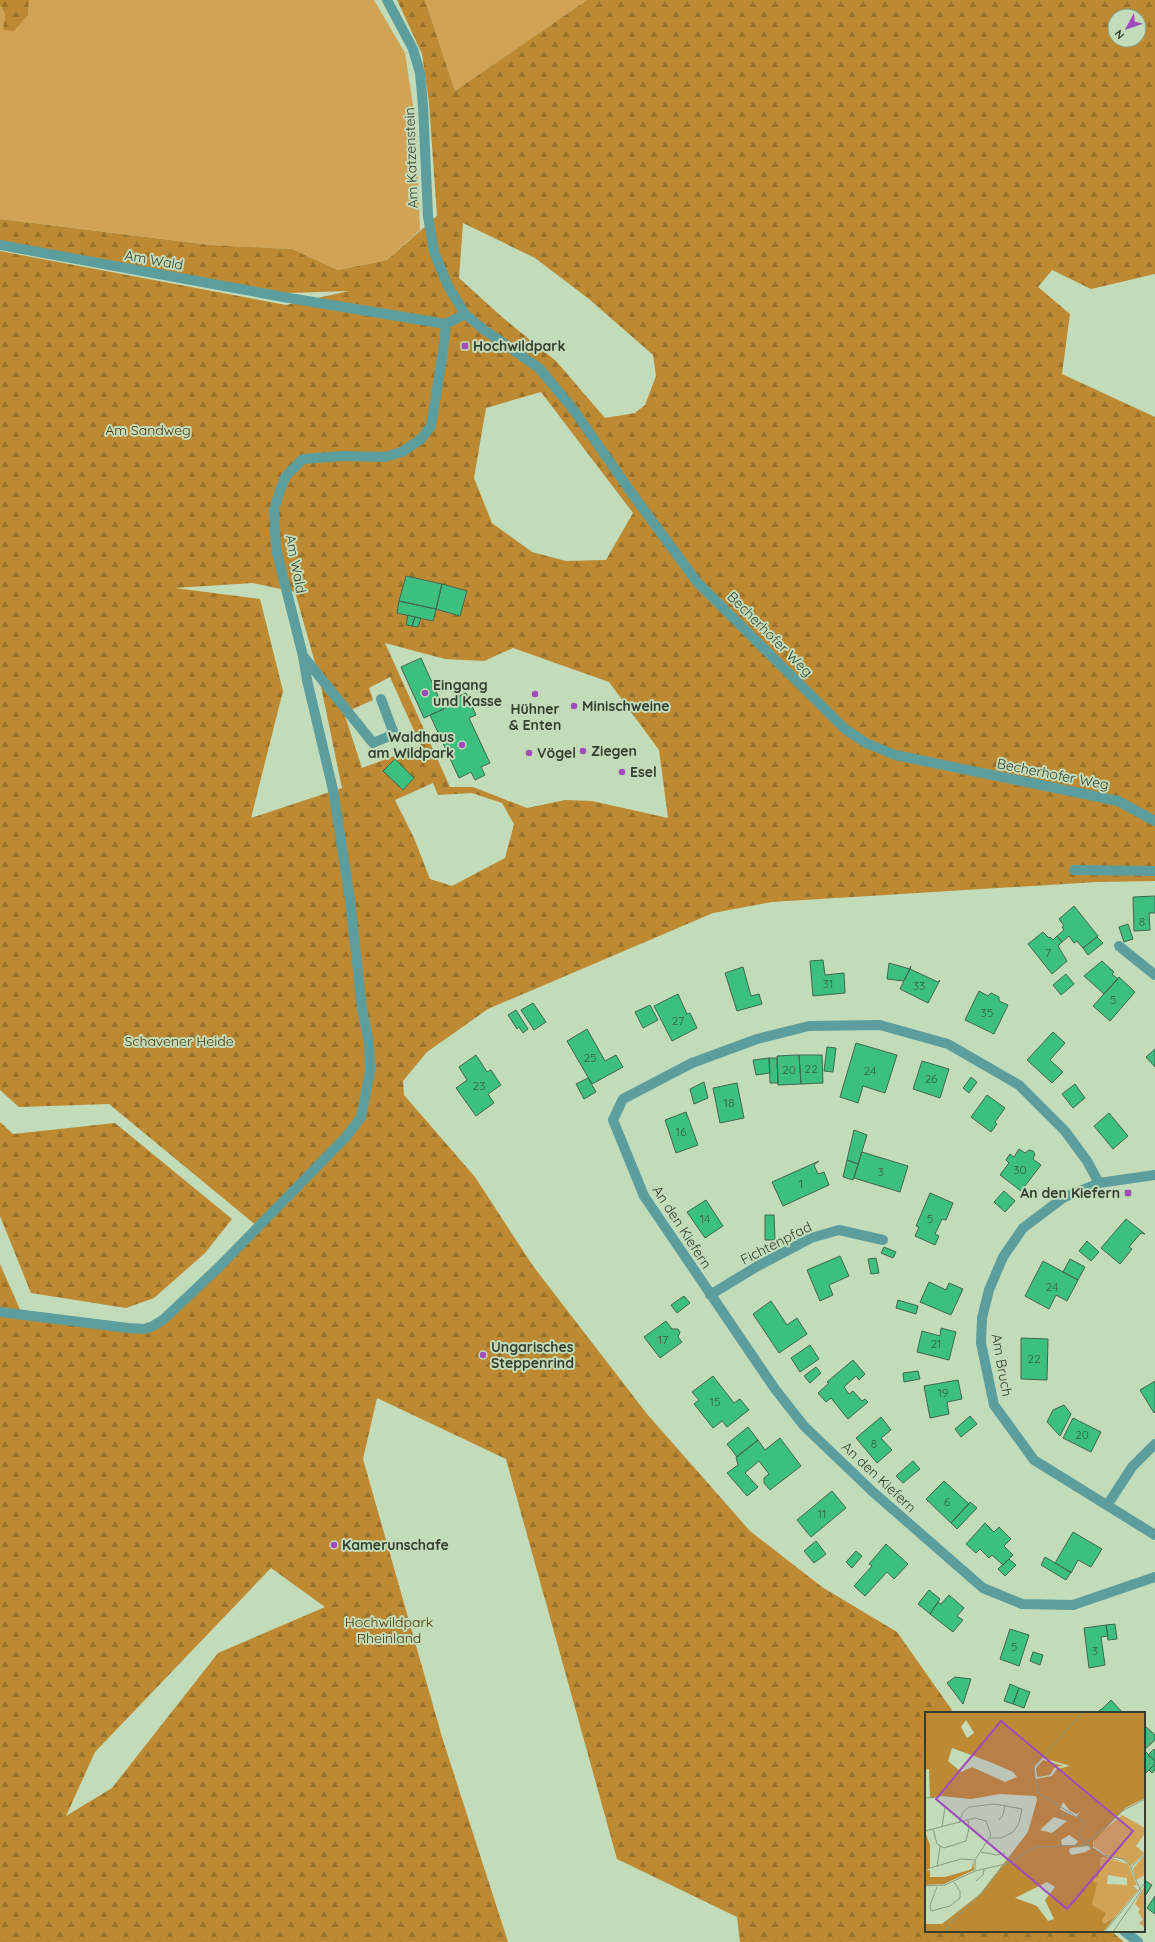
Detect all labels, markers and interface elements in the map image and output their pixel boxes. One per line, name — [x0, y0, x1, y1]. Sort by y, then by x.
north arrow — [1107, 8, 1147, 48]
text: N — [1111, 27, 1127, 42]
street label: Am Katzenstein — [400, 107, 422, 209]
street label: Am Wald — [123, 246, 185, 274]
place label: Hochwildpark — [473, 337, 565, 355]
marker: Hochwildpark — [460, 341, 470, 351]
park label: Am Sandweg — [105, 421, 191, 439]
street label: Am Wald — [282, 533, 310, 595]
street label: Becherhofer Weg — [724, 588, 816, 680]
place label: Eingang und Kasse — [433, 676, 502, 710]
marker: Eingang und Kasse — [420, 688, 430, 698]
marker: Hühner & Enten — [530, 689, 540, 699]
place label: Minischweine — [582, 697, 670, 715]
place label: Hühner & Enten — [509, 700, 561, 734]
marker: Minischweine — [569, 701, 579, 711]
place label: Waldhaus am Wildpark — [368, 728, 454, 762]
marker: Waldhaus am Wildpark — [457, 740, 467, 750]
place label: Ziegen — [591, 742, 637, 760]
place label: Vögel — [537, 744, 576, 762]
marker: Ziegen — [578, 746, 588, 756]
marker: Vögel — [524, 748, 534, 758]
street label: Becherhofer Weg — [996, 754, 1110, 794]
place label: Esel — [630, 763, 657, 781]
marker: Esel — [617, 767, 627, 777]
house number: 8 — [1139, 914, 1145, 929]
house number: 7 — [1045, 945, 1051, 960]
house number: 31 — [823, 976, 833, 991]
house number: 33 — [913, 978, 925, 993]
house number: 5 — [1110, 992, 1116, 1007]
house number: 35 — [981, 1005, 993, 1020]
house number: 27 — [672, 1013, 684, 1028]
park label: Schavener Heide — [124, 1032, 234, 1050]
house number: 25 — [583, 1050, 597, 1065]
house number: 22 — [804, 1061, 818, 1076]
house number: 20 — [782, 1062, 796, 1077]
house number: 24 — [864, 1063, 876, 1078]
house number: 26 — [924, 1071, 938, 1086]
house number: 23 — [473, 1078, 485, 1093]
house number: 18 — [724, 1095, 734, 1110]
house number: 16 — [676, 1124, 687, 1139]
house number: 30 — [1013, 1162, 1027, 1177]
house number: 3 — [878, 1164, 884, 1179]
house number: 1 — [799, 1176, 803, 1191]
street label: An den Kiefern — [648, 1182, 716, 1272]
place label: An den Kiefern — [1020, 1184, 1120, 1202]
marker: An den Kiefern — [1123, 1188, 1133, 1198]
house number: 14 — [700, 1211, 710, 1226]
house number: 5 — [927, 1211, 933, 1226]
street label: Fichtenpfad — [737, 1217, 815, 1269]
house number: 24 — [1046, 1279, 1058, 1294]
house number: 17 — [658, 1332, 668, 1347]
street label: Am Bruch — [988, 1332, 1016, 1398]
house number: 21 — [930, 1336, 942, 1351]
place label: Ungarisches Steppenrind — [491, 1338, 574, 1372]
marker: Ungarisches Steppenrind — [478, 1350, 488, 1360]
house number: 22 — [1027, 1351, 1041, 1366]
house number: 19 — [937, 1385, 949, 1400]
house number: 15 — [710, 1394, 720, 1409]
house number: 20 — [1075, 1427, 1089, 1442]
house number: 8 — [871, 1436, 877, 1451]
street label: An den Kiefern — [838, 1438, 920, 1516]
house number: 6 — [944, 1494, 951, 1509]
house number: 11 — [818, 1506, 826, 1521]
place label: Kamerunschafe — [342, 1536, 449, 1554]
marker: Kamerunschafe — [329, 1540, 339, 1550]
park label: Hochwildpark Rheinland — [345, 1613, 433, 1647]
house number: 5 — [1011, 1639, 1017, 1654]
house number: 3 — [1092, 1643, 1098, 1658]
inset map — [925, 1712, 1145, 1932]

